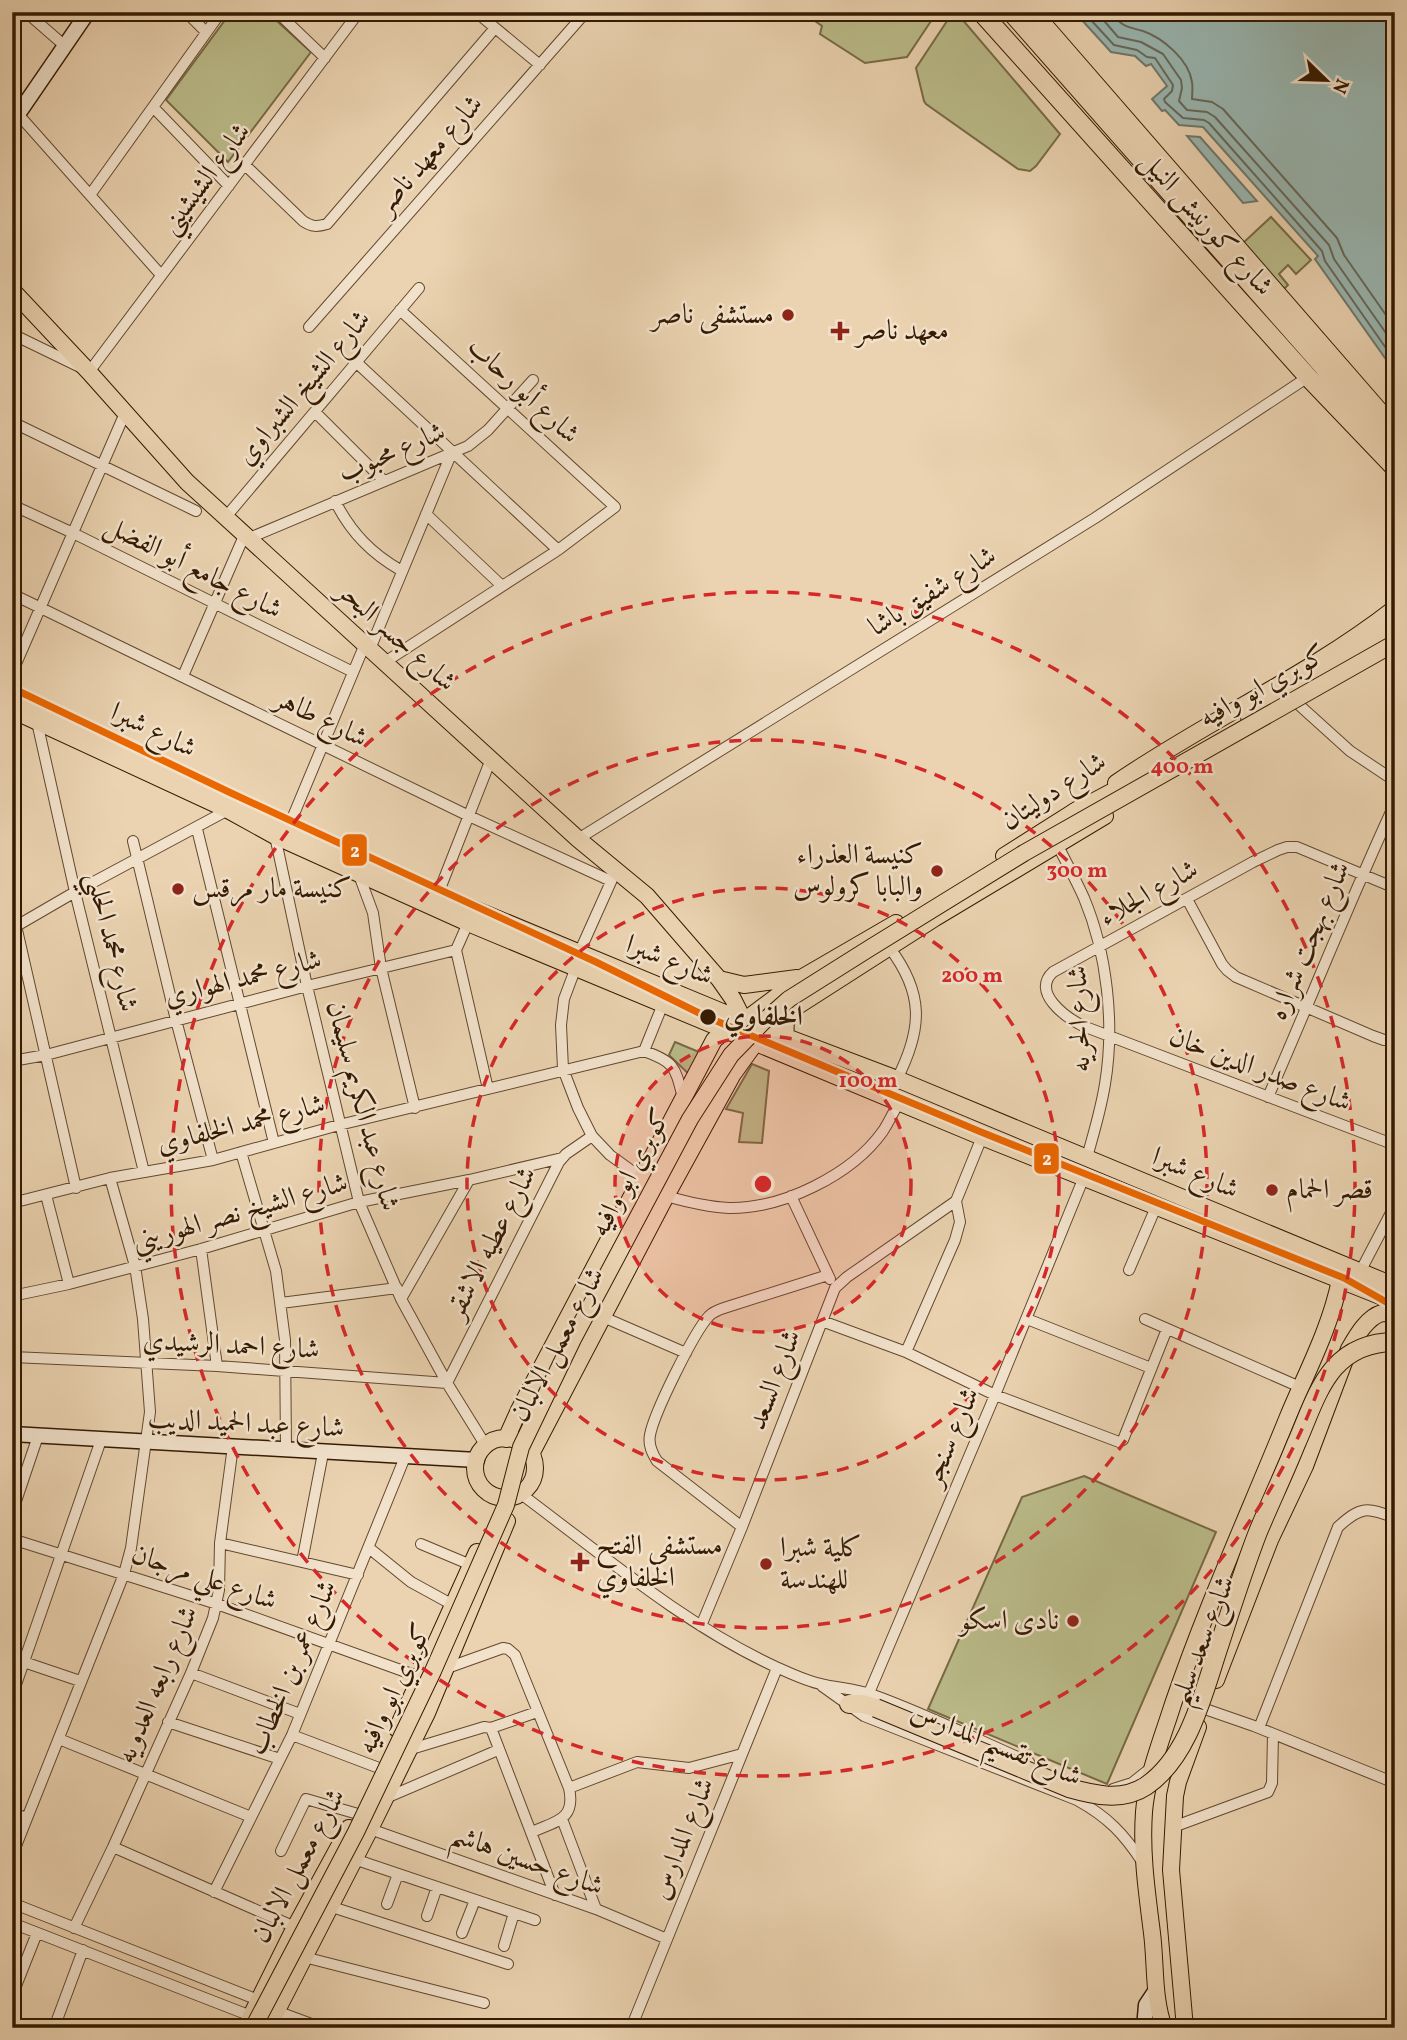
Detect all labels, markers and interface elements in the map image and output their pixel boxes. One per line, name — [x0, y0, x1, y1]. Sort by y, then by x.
north arrow — [1292, 46, 1362, 116]
text: N — [1325, 74, 1354, 97]
street label: شارع معهد ناصر — [365, 87, 495, 227]
street label: شارع الشيشيني — [151, 115, 265, 246]
street label: شارع كورنيش النيل — [1129, 143, 1282, 307]
place label: مستشفى ناصر — [648, 296, 774, 335]
street label: شارع الشيخ الشبراوي — [227, 302, 383, 476]
marker: مستشفى ناصر — [780, 307, 796, 323]
place label: معهد ناصر — [853, 312, 949, 351]
marker: معهد ناصر — [830, 321, 850, 341]
street label: شارع أبو رحاب — [456, 327, 590, 455]
street label: شارع محبوب — [332, 413, 453, 495]
street label: شارع جامع أبو الفضل — [96, 505, 290, 633]
street label: شارع شفيق باشا — [862, 537, 1006, 648]
street label: شارع جسر البحر — [324, 571, 464, 703]
street label: كوبري ابو وافيه — [1192, 636, 1334, 739]
street label: شارع طاهر — [264, 679, 374, 760]
street label: شارع شبرا — [102, 693, 203, 770]
street label: شارع دوليتان — [993, 743, 1116, 842]
text: 400 m — [1151, 753, 1213, 782]
line badge: 2 — [341, 833, 368, 867]
place label: كنيسة العذراء والبابا كرولوس — [793, 836, 923, 907]
text: 2 — [350, 839, 360, 865]
street label: شارع الجلاء — [1092, 851, 1207, 939]
street label: شارع بهجت شراره — [1259, 856, 1363, 1027]
text: 300 m — [1047, 857, 1107, 886]
marker: كنيسة العذراء والبابا كرولوس — [929, 863, 945, 879]
street label: شارع محمد الحلبي — [70, 868, 147, 1017]
place label: كنيسة مار مرقس — [192, 870, 352, 909]
marker: كنيسة مار مرقس — [170, 881, 186, 897]
street label: شارع شبرا — [618, 926, 719, 998]
street label: شارع محمد الهواري — [160, 941, 326, 1019]
text: 200 m — [941, 962, 1003, 991]
street label: شارع الحريه — [1059, 965, 1103, 1073]
street label: شارع عبد الكريم سليمان — [312, 997, 409, 1216]
place label: الخلفاوي — [724, 998, 803, 1038]
marker: الخلفاوي — [698, 1007, 718, 1027]
street label: شارع صدر الدين خان — [1163, 1017, 1357, 1125]
text: 100 m — [838, 1067, 898, 1096]
street label: شارع محمد الخلفاوي — [153, 1085, 330, 1167]
street label: كوبري ابو وافيه — [581, 1102, 682, 1245]
street label: شارع شبرا — [1144, 1138, 1245, 1212]
line badge: 2 — [1033, 1142, 1060, 1175]
text: 2 — [1042, 1147, 1052, 1173]
street label: شارع عطيه الاشقر — [436, 1160, 549, 1329]
street label: شارع الشيخ نصر الهوريني — [128, 1164, 353, 1265]
place label: قصر الحمام — [1286, 1171, 1373, 1213]
centre of rings — [751, 1172, 775, 1196]
marker: قصر الحمام — [1264, 1182, 1280, 1198]
street label: شارع معمل الالبان — [501, 1261, 617, 1430]
street label: شارع احمد الرشيدي — [141, 1322, 320, 1372]
street label: شارع السعد — [738, 1324, 814, 1436]
street label: شارع سنجر — [913, 1382, 992, 1496]
street label: شارع عبد الحميد الديب — [147, 1399, 345, 1451]
place label: مستشفي الفتح الخلفاوي — [596, 1527, 723, 1599]
place label: كلية شبرا للهندسة — [780, 1529, 862, 1600]
street label: شارع علي مرجان — [124, 1535, 282, 1626]
marker: مستشفي الفتح الخلفاوي — [570, 1552, 590, 1572]
marker: كلية شبرا للهندسة — [758, 1556, 774, 1572]
street label: شارع سعد سليم — [1160, 1570, 1251, 1714]
street label: شارع عمر بن الخطاب — [238, 1574, 349, 1763]
street label: شارع رابعه العدويه — [107, 1600, 211, 1771]
place label: نادى اسكو — [957, 1602, 1059, 1641]
marker: نادى اسكو — [1065, 1613, 1081, 1629]
street label: كوبري ابو وافيه — [348, 1617, 443, 1761]
street label: شارع تقسيم المدارس — [902, 1693, 1087, 1803]
street label: شارع المدارس — [641, 1772, 727, 1907]
street label: شارع معمل الالبان — [242, 1782, 358, 1951]
street label: شارع حسين هاشم — [443, 1815, 609, 1912]

